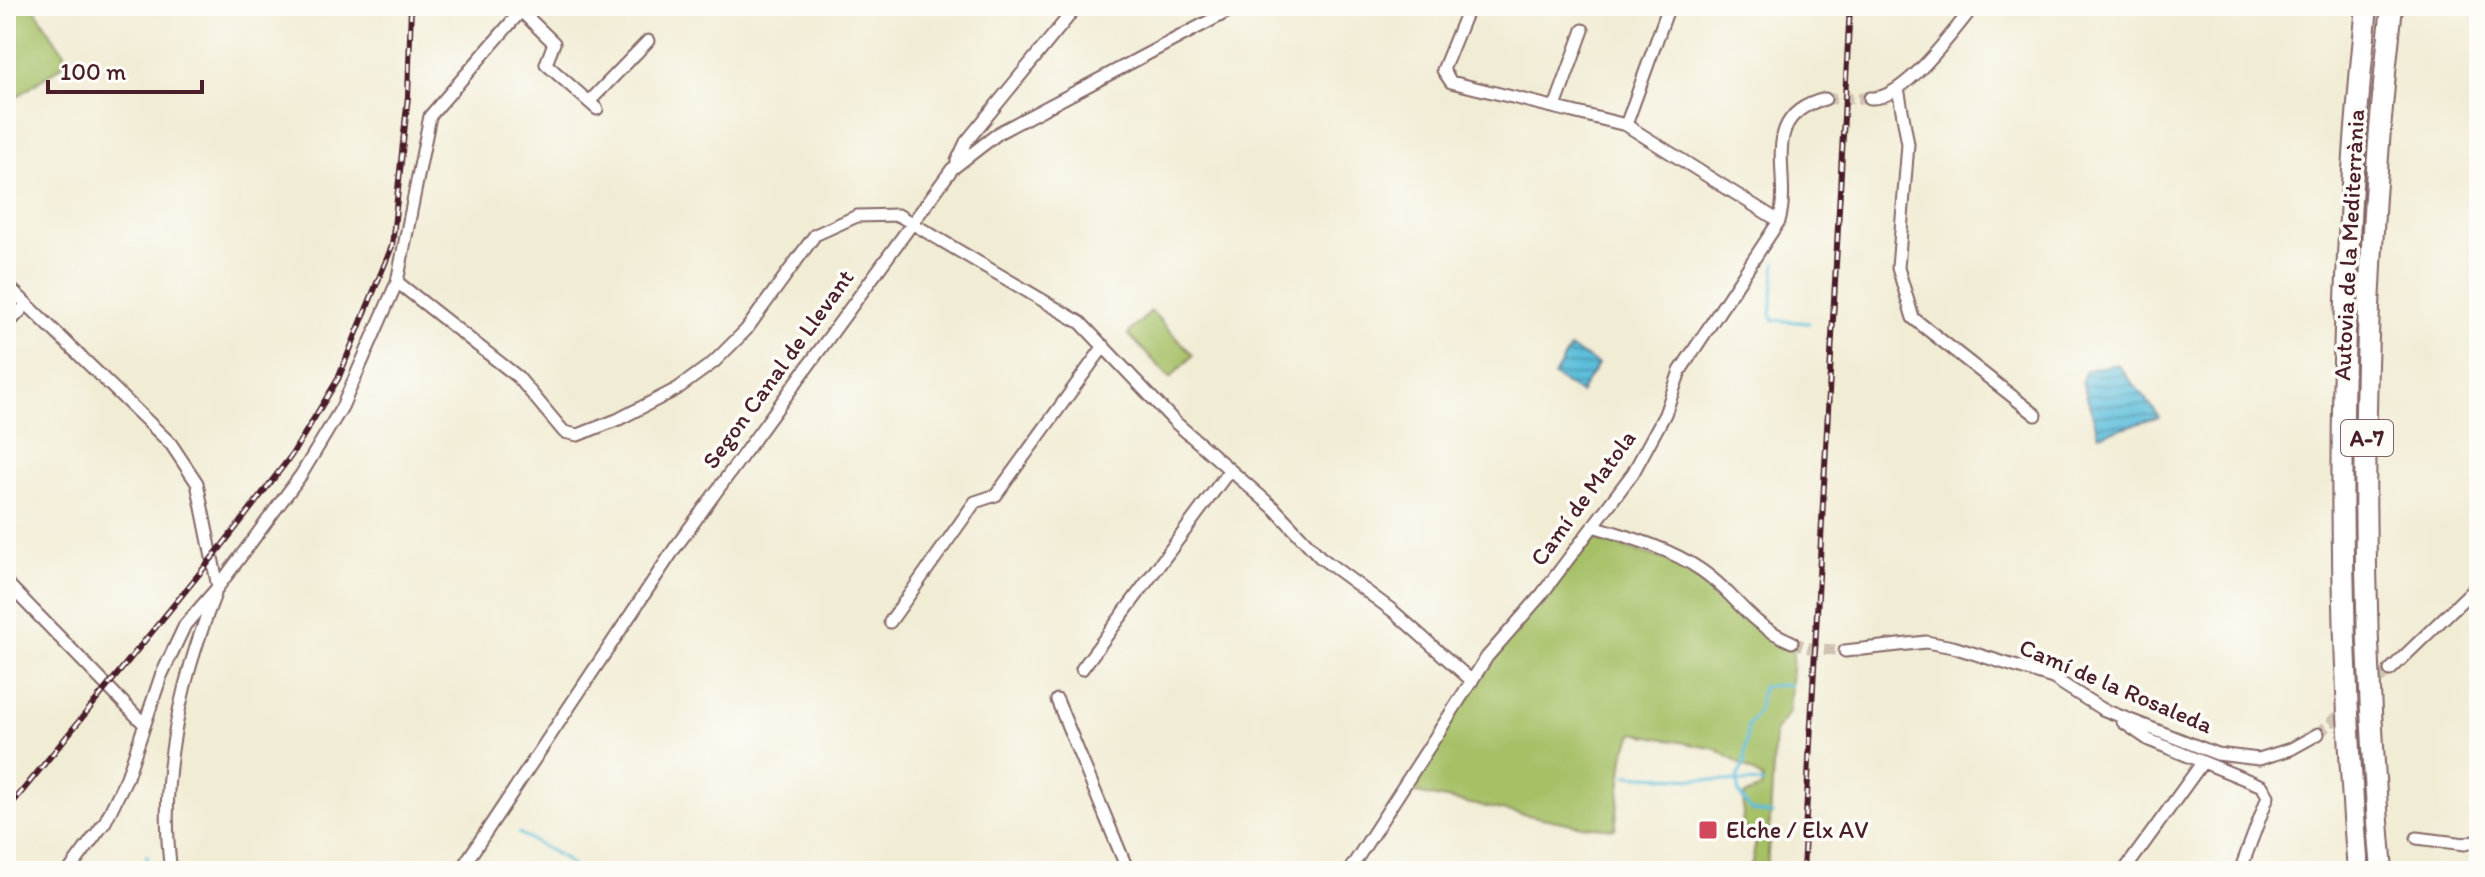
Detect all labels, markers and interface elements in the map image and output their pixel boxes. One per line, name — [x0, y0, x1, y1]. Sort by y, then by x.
scale bar — [48, 44, 202, 94]
text: 100 m — [60, 57, 126, 86]
street label: Autovia de la Mediterrània — [2327, 108, 2370, 381]
street label: Segon Canal de Llevant — [696, 263, 860, 474]
road number: A-7 — [2341, 420, 2393, 456]
street label: Camí de Matola — [1524, 424, 1642, 571]
street label: Camí de la Rosaleda — [2015, 632, 2218, 740]
place label: Elche / Elx AV — [1726, 815, 1868, 844]
marker: Elche / Elx AV — [1697, 819, 1719, 841]

